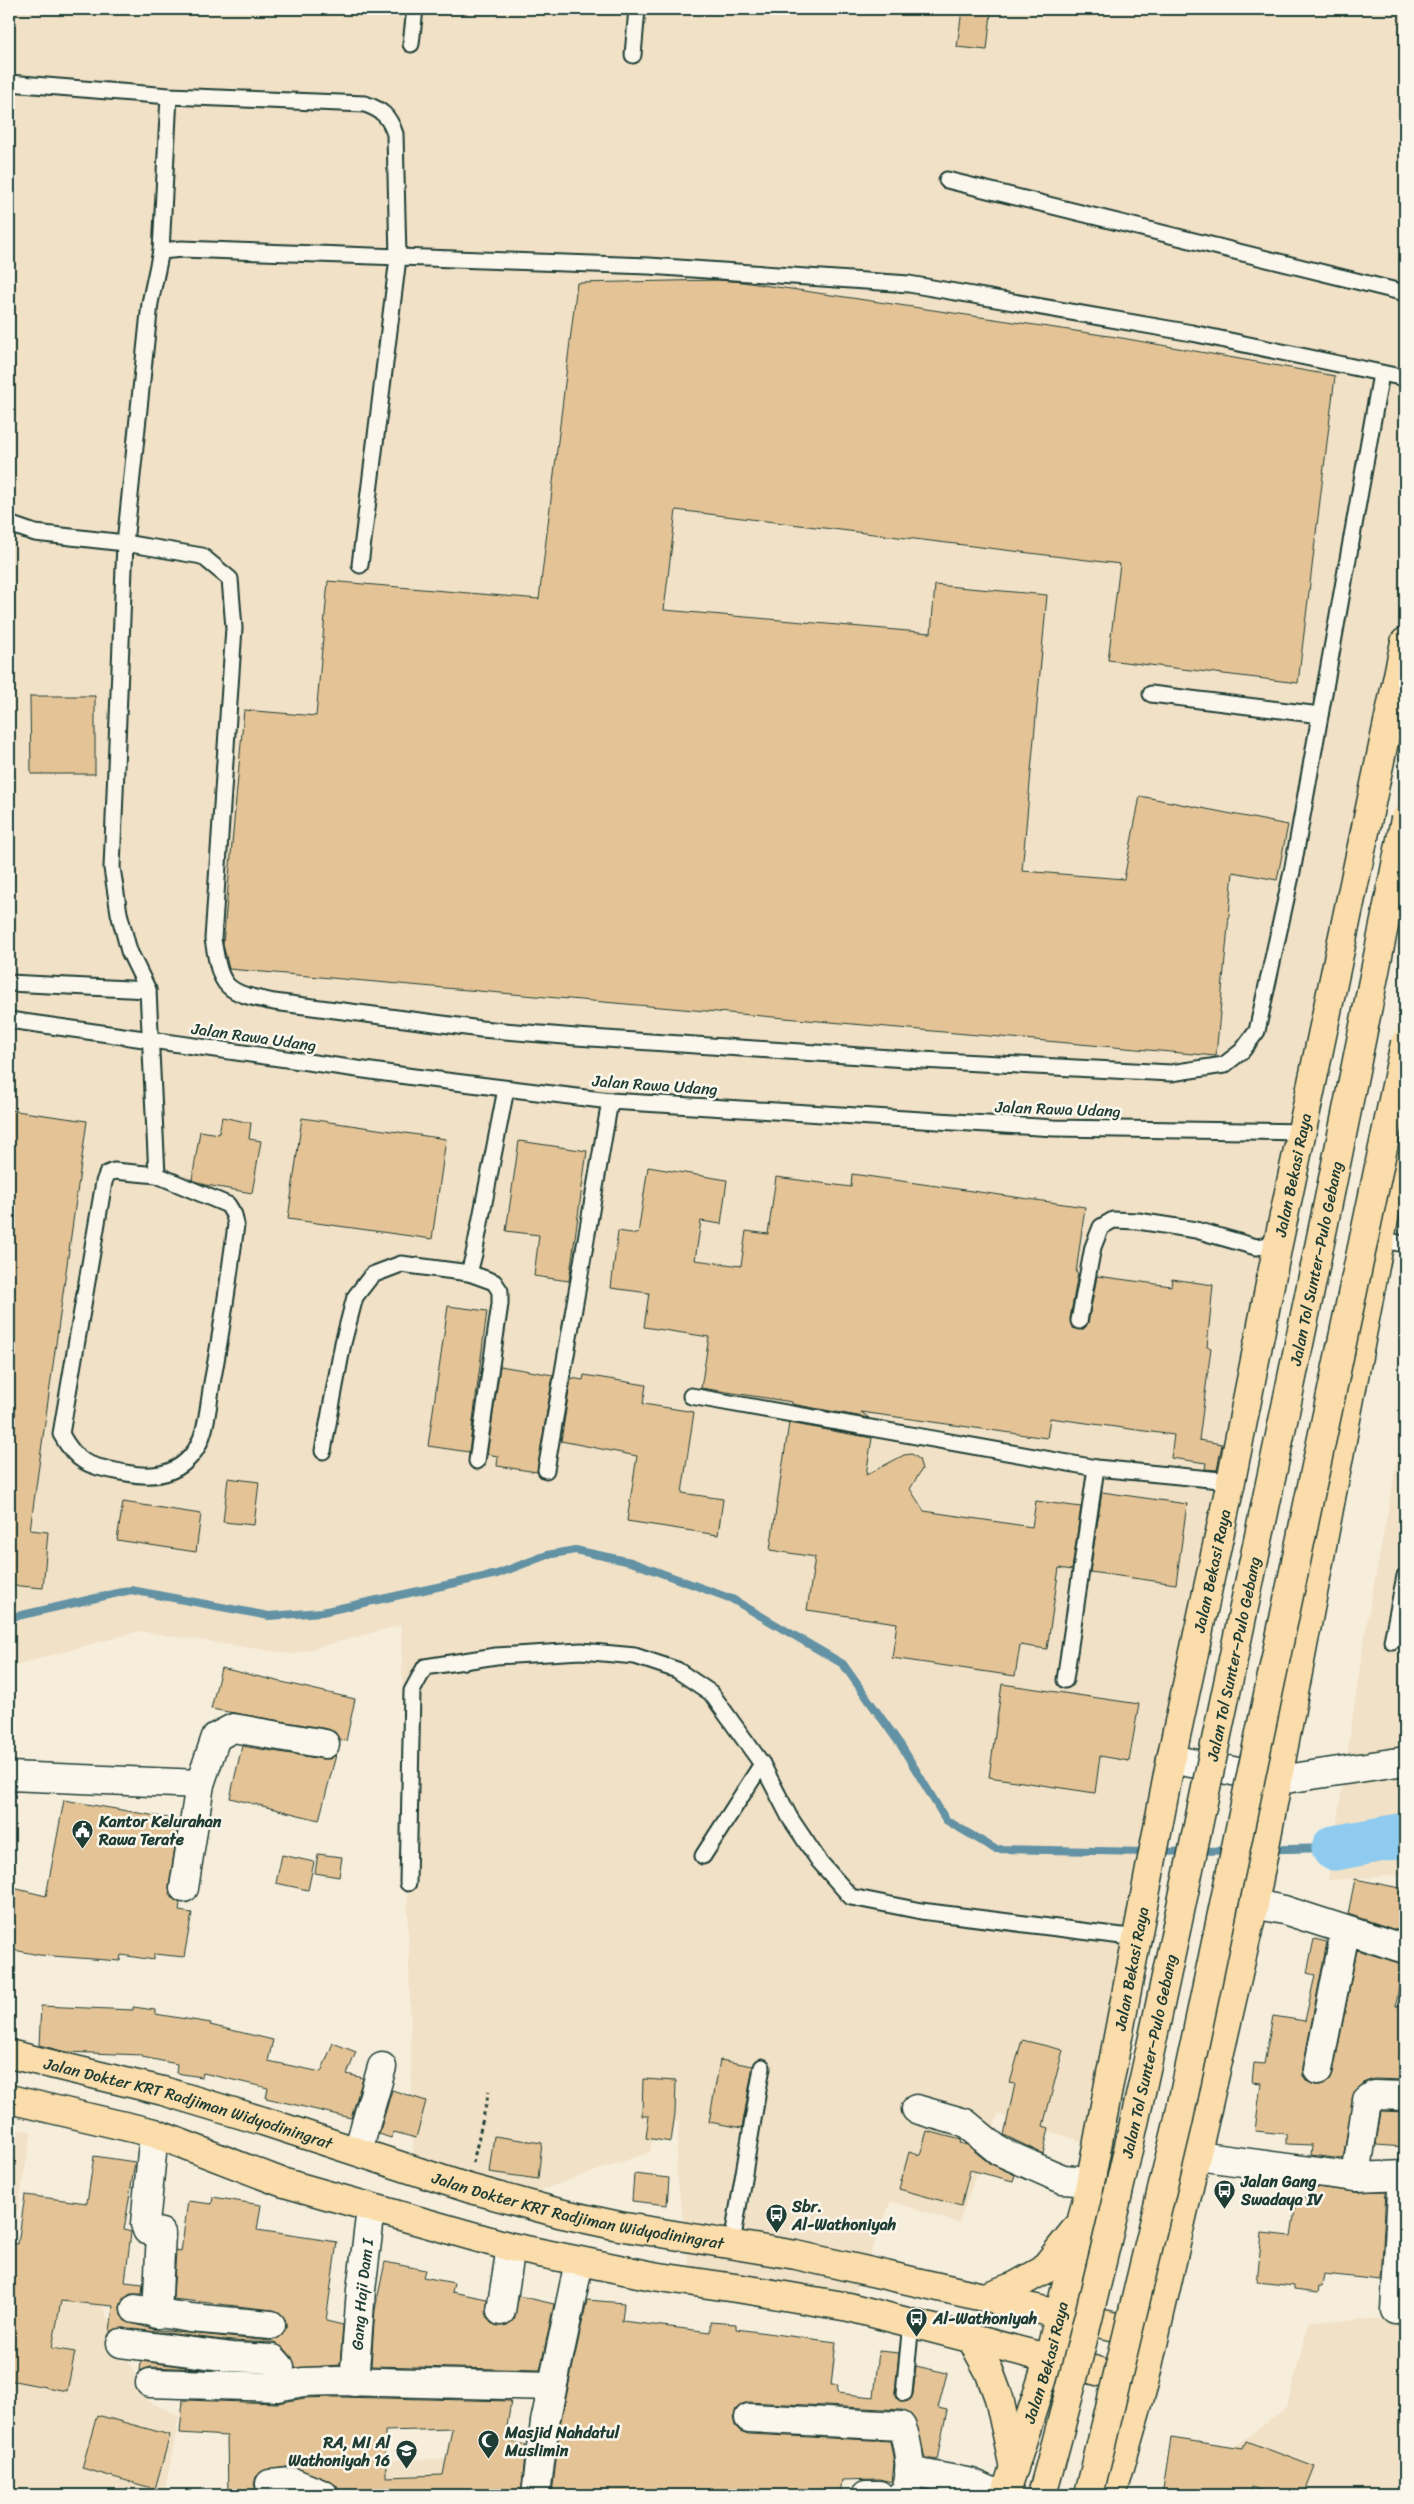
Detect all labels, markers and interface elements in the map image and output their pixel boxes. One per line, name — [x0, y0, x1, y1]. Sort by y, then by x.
street label: Jalan Rawa Udang — [189, 1014, 318, 1060]
street label: Jalan Rawa Udang — [590, 1066, 719, 1104]
street label: Jalan Rawa Udang — [994, 1092, 1121, 1126]
street label: Jalan Bekasi Raya — [1265, 1110, 1320, 1240]
street label: Jalan Tol Sunter–Pulo Gebang — [1280, 1158, 1351, 1369]
street label: Jalan Bekasi Raya — [1184, 1506, 1239, 1636]
street label: Jalan Tol Sunter–Pulo Gebang — [1197, 1554, 1269, 1764]
place label: Kantor Kelurahan Rawa Terate — [98, 1807, 222, 1854]
public building icon: Kantor Kelurahan Rawa Terate — [71, 1818, 95, 1849]
street label: Jalan Bekasi Raya — [1105, 1904, 1157, 2034]
street label: Jalan Tol Sunter–Pulo Gebang — [1112, 1951, 1185, 2162]
street label: Jalan Dokter KRT Radjiman Widyodiningrat — [40, 2048, 337, 2158]
street label: Jalan Dokter KRT Radjiman Widyodiningrat — [428, 2162, 727, 2258]
place label: Jalan Gang Swadaya IV — [1240, 2167, 1323, 2214]
bus stop icon: Jalan Gang Swadaya IV — [1213, 2178, 1237, 2209]
place label: Sbr. Al-Wathoniyah — [791, 2192, 897, 2239]
bus stop icon: Sbr. Al-Wathoniyah — [764, 2203, 788, 2234]
street label: Gang Haji Dam I — [342, 2235, 382, 2351]
street label: Jalan Bekasi Raya — [1014, 2298, 1077, 2428]
place label: Al-Wathoniyah — [932, 2304, 1038, 2333]
bus stop icon: Al-Wathoniyah — [905, 2306, 929, 2337]
place label: Masjid Nahdatul Muslimin — [504, 2418, 621, 2465]
place label: RA, MI Al Wathoniyah 16 — [288, 2428, 391, 2475]
mosque icon: Masjid Nahdatul Muslimin — [477, 2429, 501, 2460]
school or university icon: RA, MI Al Wathoniyah 16 — [394, 2439, 418, 2470]

